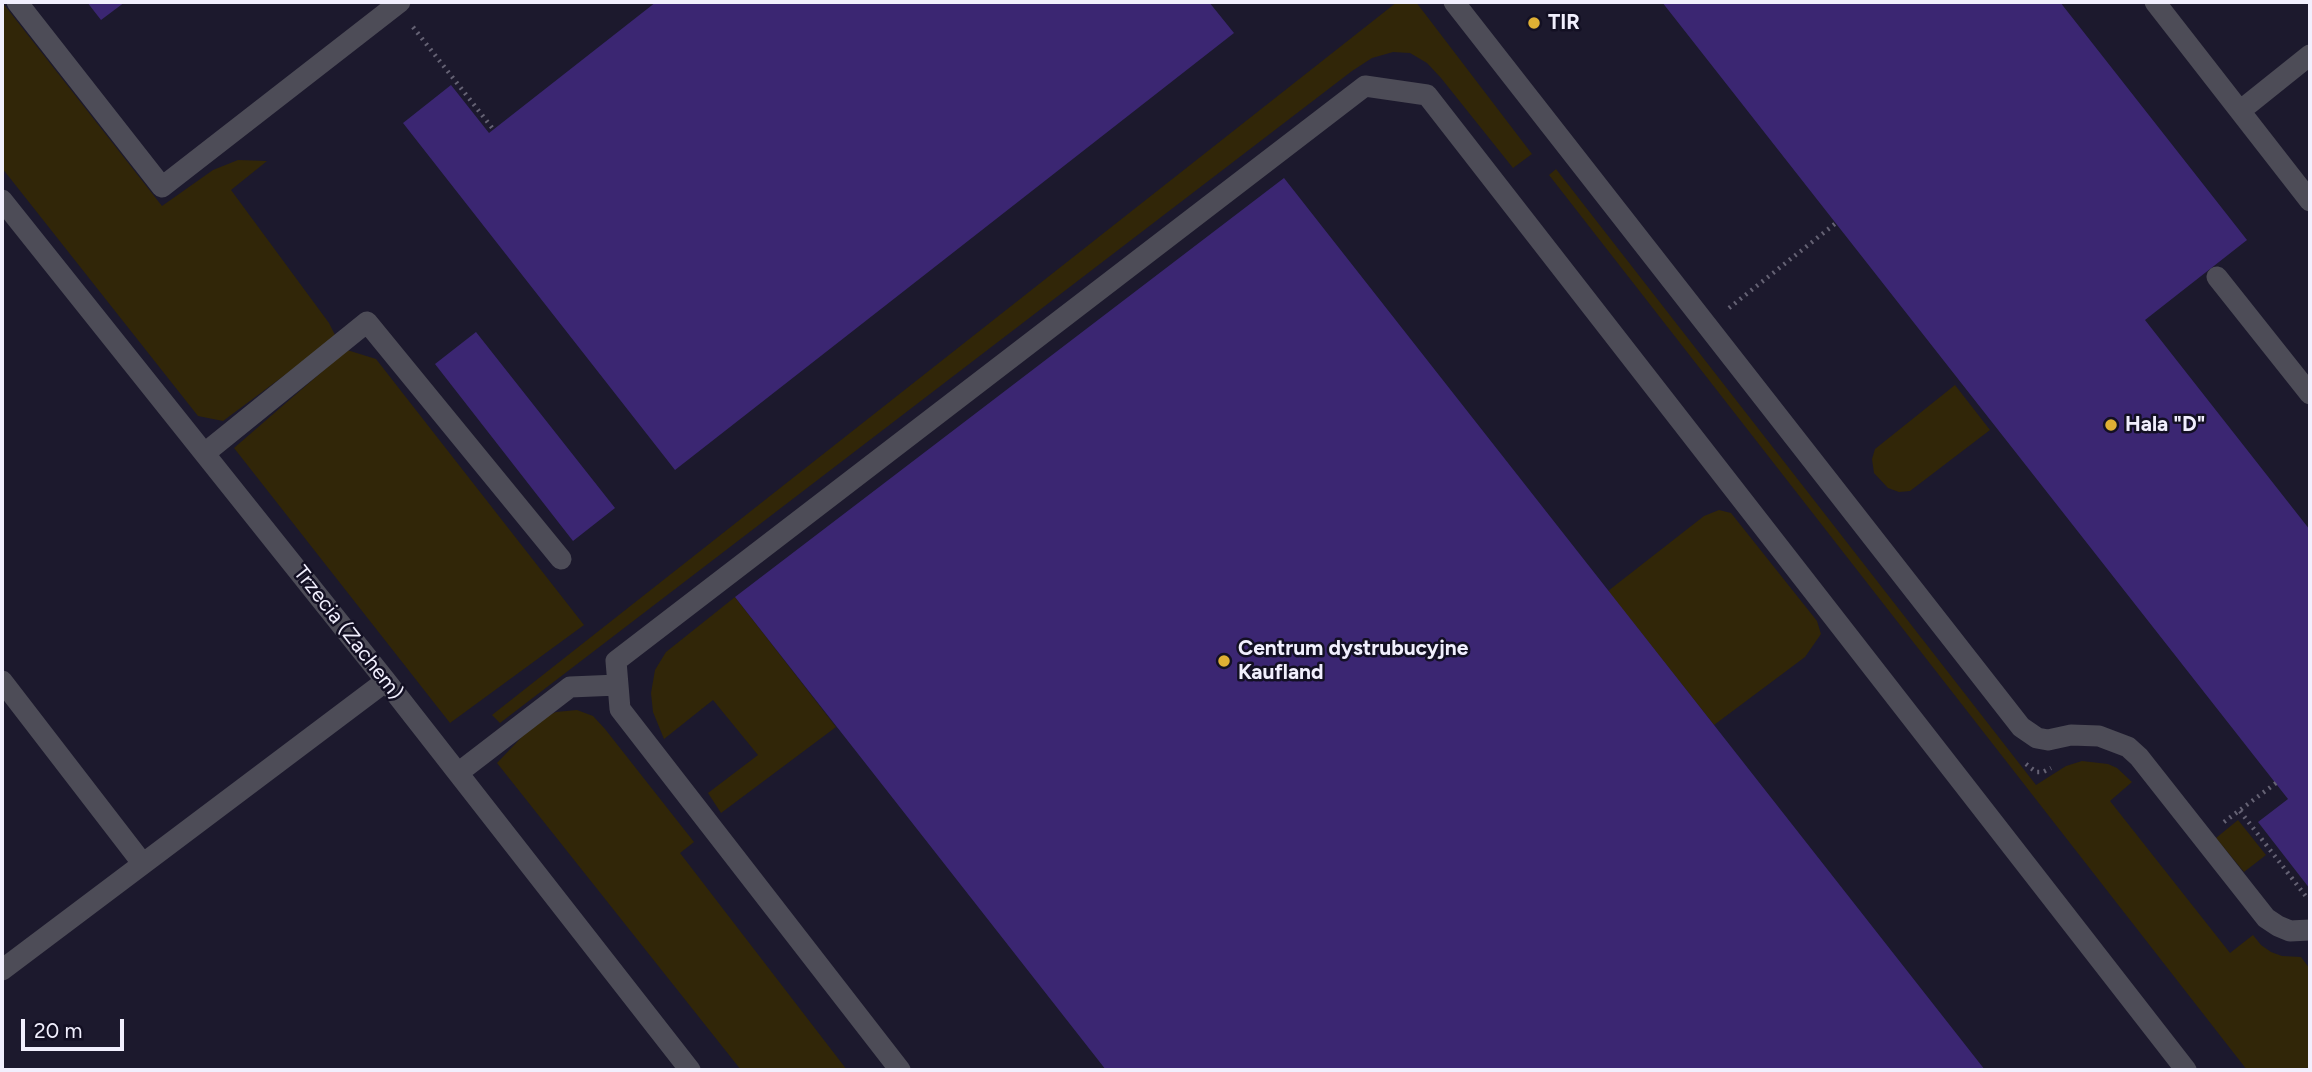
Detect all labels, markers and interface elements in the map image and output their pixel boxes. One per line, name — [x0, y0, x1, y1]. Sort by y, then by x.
place label: TIR — [1548, 10, 1580, 36]
marker: TIR — [1526, 15, 1542, 31]
place label: Hala "D" — [2125, 412, 2205, 438]
marker: Hala "D" — [2103, 417, 2119, 433]
street label: Trzecia (Zachem) — [288, 561, 408, 705]
place label: Centrum dystrubucyjne Kaufland — [1238, 636, 1468, 686]
marker: Centrum dystrubucyjne Kaufland — [1216, 653, 1232, 669]
scale bar — [24, 1006, 128, 1050]
text: 20 m — [34, 1018, 82, 1043]

